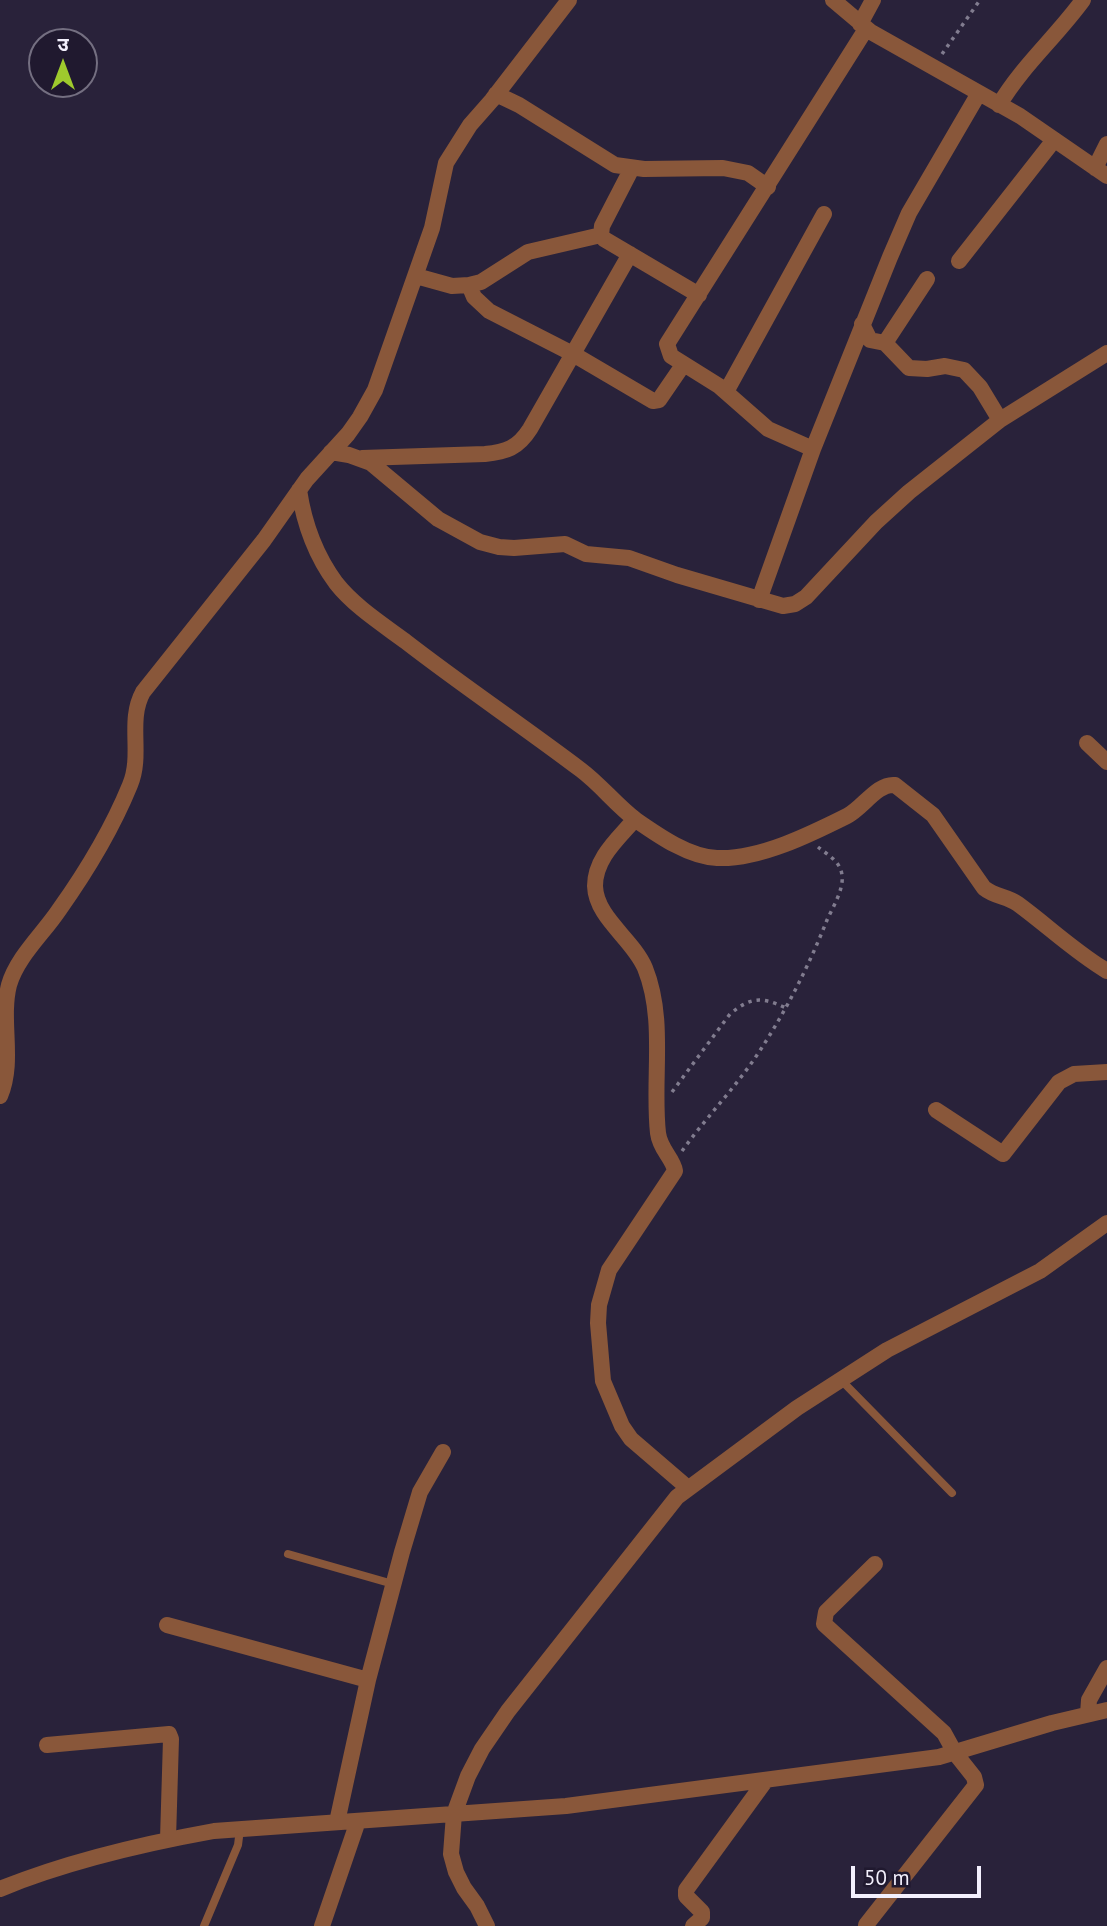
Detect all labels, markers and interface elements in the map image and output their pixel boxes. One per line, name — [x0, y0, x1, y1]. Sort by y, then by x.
north arrow — [28, 28, 98, 98]
text: उ — [57, 32, 69, 56]
scale bar — [855, 1853, 984, 1897]
text: 50 m — [864, 1864, 910, 1891]

